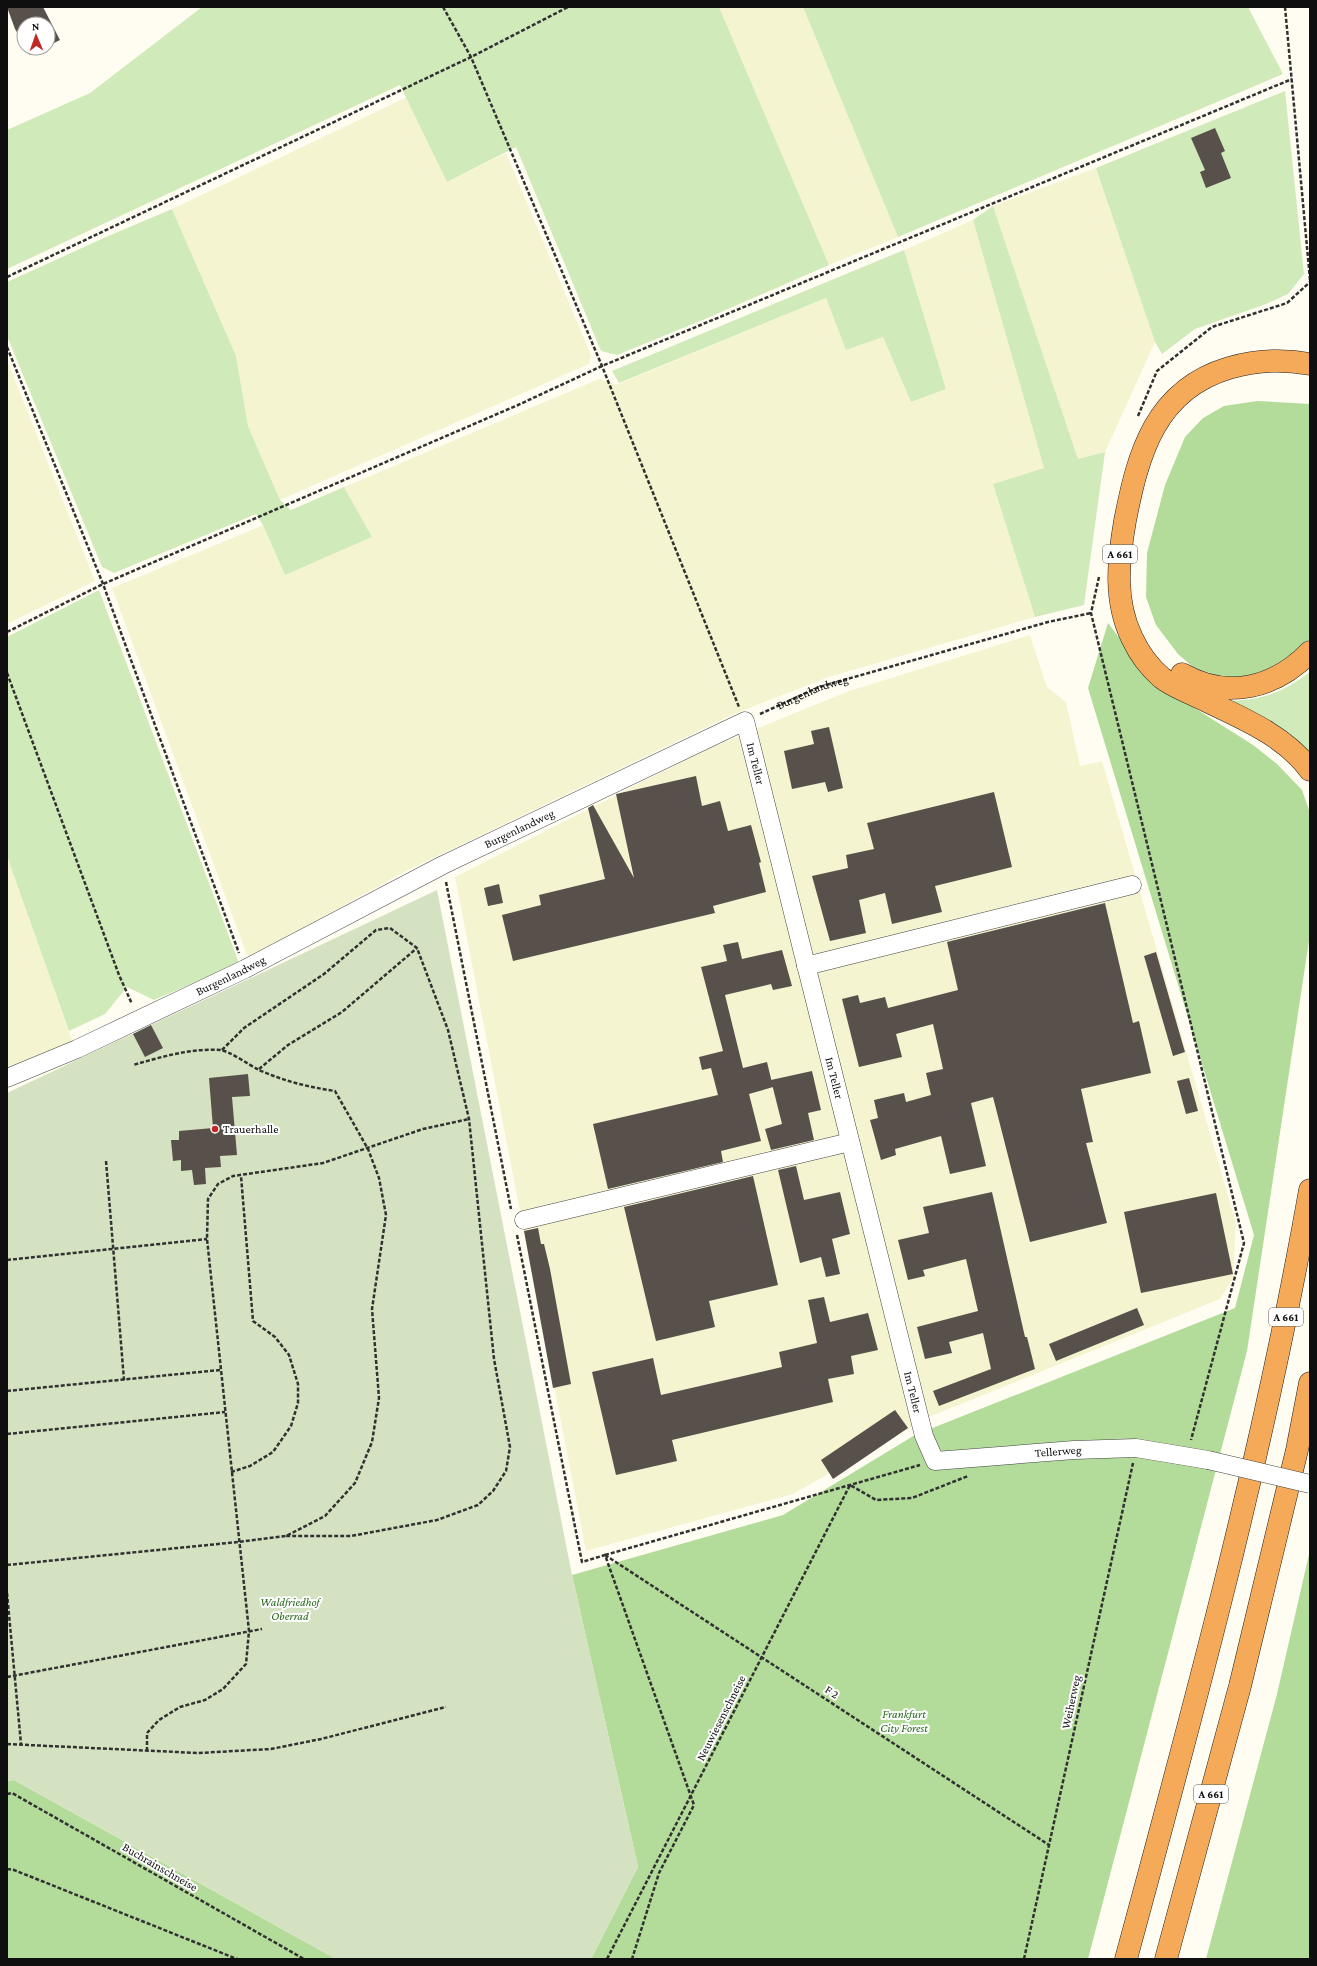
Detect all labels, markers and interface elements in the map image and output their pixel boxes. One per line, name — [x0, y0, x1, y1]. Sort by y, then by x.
north arrow — [16, 16, 56, 56]
text: N — [32, 20, 40, 32]
road number: A 661 — [1103, 545, 1137, 563]
street label: Burgenlandweg — [774, 672, 850, 712]
street label: Im Teller — [744, 741, 768, 787]
street label: Burgenlandweg — [482, 806, 557, 851]
street label: Burgenlandweg — [193, 952, 268, 998]
street label: Im Teller — [822, 1055, 847, 1101]
place label: Trauerhalle — [223, 1122, 279, 1136]
marker: Trauerhalle — [210, 1124, 220, 1134]
road number: A 661 — [1269, 1308, 1303, 1326]
street label: Im Teller — [901, 1370, 925, 1415]
street label: Tellerweg — [1034, 1443, 1082, 1460]
park label: Waldfriedhof Oberrad — [260, 1595, 322, 1623]
street label: Neuwiesenschneise — [693, 1673, 749, 1763]
street label: Weiherweg — [1058, 1674, 1084, 1730]
street label: F 2 — [822, 1682, 842, 1702]
park label: Frankfurt City Forest — [880, 1707, 928, 1735]
road number: A 661 — [1194, 1785, 1228, 1803]
street label: Buchrainschneise — [120, 1840, 200, 1894]

